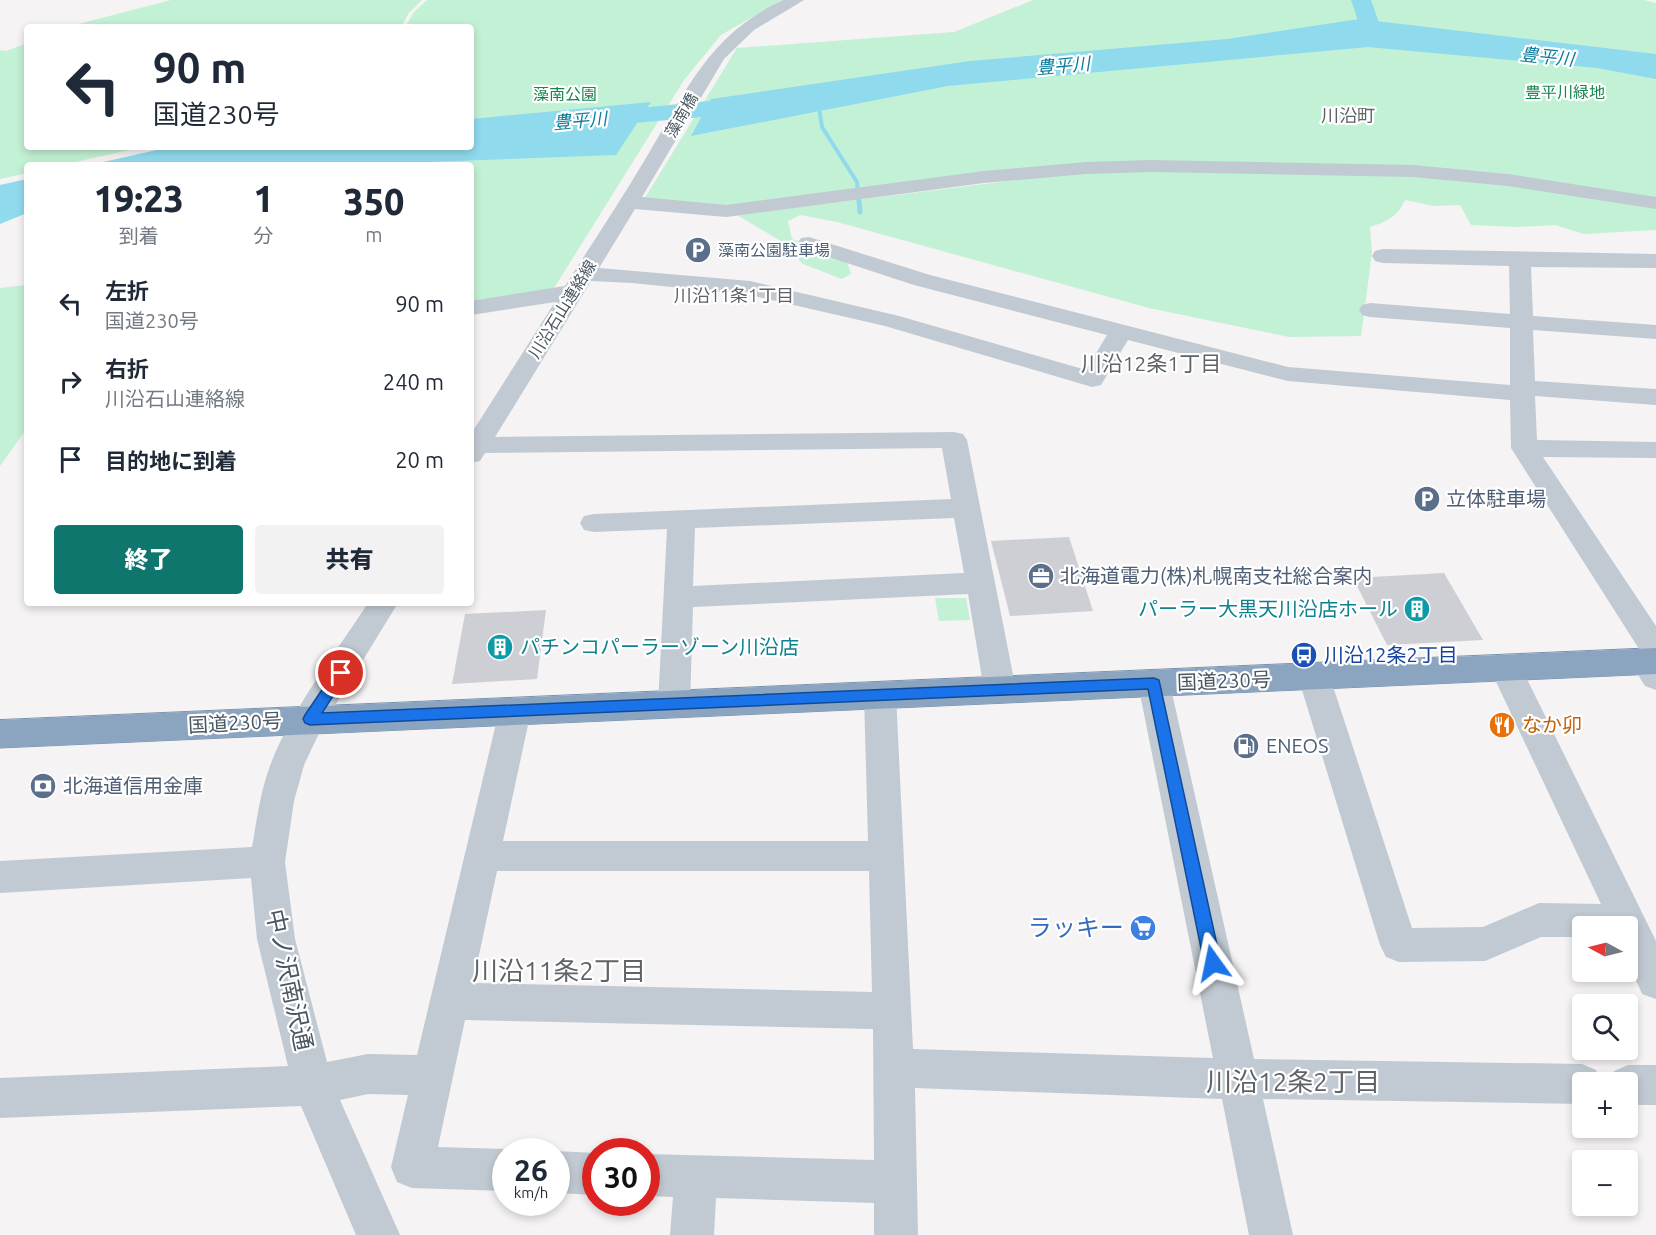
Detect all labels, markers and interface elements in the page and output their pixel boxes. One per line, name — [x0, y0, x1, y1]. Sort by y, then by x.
water label: 豊平川 — [1519, 43, 1577, 69]
text: 90 m — [153, 44, 247, 91]
icon: left — [54, 48, 132, 126]
water label: 豊平川 — [1035, 53, 1093, 77]
park label: 豊平川緑地 — [1525, 83, 1605, 101]
park label: 藻南公園 — [533, 85, 597, 103]
street label: 藻南橋 — [661, 90, 701, 140]
text: 国道230号 — [153, 99, 280, 129]
district label: 川沿町 — [1321, 105, 1375, 125]
water label: 豊平川 — [552, 108, 610, 132]
text: 19:23 — [94, 178, 184, 219]
text: 1 — [253, 178, 274, 219]
text: 350 — [343, 181, 404, 222]
text: m — [365, 223, 383, 246]
text: 到着 — [119, 224, 159, 247]
text: 分 — [254, 224, 274, 247]
parking icon: 藻南公園駐車場 — [683, 235, 713, 265]
place label: 藻南公園駐車場 — [718, 241, 830, 259]
street label: 川沿石山連絡線 — [525, 257, 599, 361]
text: 左折 — [105, 278, 149, 303]
district label: 川沿11条1丁目 — [674, 285, 794, 305]
icon: left — [54, 287, 87, 320]
text: 90 m — [395, 291, 444, 316]
text: 国道230号 — [105, 309, 199, 332]
district label: 川沿12条1丁目 — [1081, 351, 1221, 375]
text: 右折 — [105, 356, 149, 381]
icon: right — [54, 365, 87, 398]
text: 240 m — [383, 369, 444, 394]
text: 川沿石山連絡線 — [105, 387, 245, 410]
icon: arrive — [54, 443, 87, 476]
text: 20 m — [395, 447, 444, 472]
text: 目的地に到着 — [105, 448, 237, 473]
parking icon: 立体駐車場 — [1412, 484, 1442, 514]
place label: 立体駐車場 — [1446, 487, 1546, 510]
button: 終了 — [54, 525, 243, 594]
button: 共有 — [255, 525, 444, 594]
office icon: 北海道電力(株)札幌南支社総合案内 — [1026, 561, 1056, 591]
place label: 北海道電力(株)札幌南支社総合案内 — [1060, 564, 1373, 587]
building icon: パーラー大黒天川沿店ホール — [1402, 594, 1432, 624]
place label: パーラー大黒天川沿店ホール — [1138, 597, 1398, 620]
building icon: パチンコパーラーゾーン川沿店 — [485, 632, 515, 662]
place label: パチンコパーラーゾーン川沿店 — [520, 635, 799, 658]
bus stop icon: 川沿12条2丁目 — [1289, 640, 1319, 670]
place label: 川沿12条2丁目 — [1324, 643, 1458, 666]
pin — [315, 647, 366, 698]
icon: arrive — [324, 656, 357, 689]
street label: 国道230号 — [1177, 667, 1271, 694]
street label: 国道230号 — [188, 709, 282, 736]
restaurant icon: なか卯 — [1487, 710, 1517, 740]
place label: なか卯 — [1522, 713, 1582, 736]
fuel station icon: ENEOS — [1231, 731, 1261, 761]
place label: ENEOS — [1266, 734, 1328, 757]
bank icon: 北海道信用金庫 — [28, 771, 58, 801]
place label: 北海道信用金庫 — [63, 774, 203, 797]
street label: 中ノ沢南沢通 — [261, 907, 318, 1053]
supermarket icon: ラッキー — [1128, 913, 1158, 943]
place label: ラッキー — [1028, 914, 1124, 941]
north arrow — [1572, 916, 1638, 982]
map controls — [1572, 916, 1638, 1216]
position arrow — [1181, 931, 1245, 995]
district label: 川沿11条2丁目 — [472, 956, 646, 985]
button: search — [1572, 994, 1638, 1060]
district label: 川沿12条2丁目 — [1206, 1067, 1380, 1096]
button: + — [1572, 1072, 1638, 1138]
speed limit sign: 30 — [582, 1138, 660, 1216]
button: − — [1572, 1150, 1638, 1216]
text: 26 — [514, 1153, 548, 1187]
text: km/h — [514, 1184, 548, 1201]

